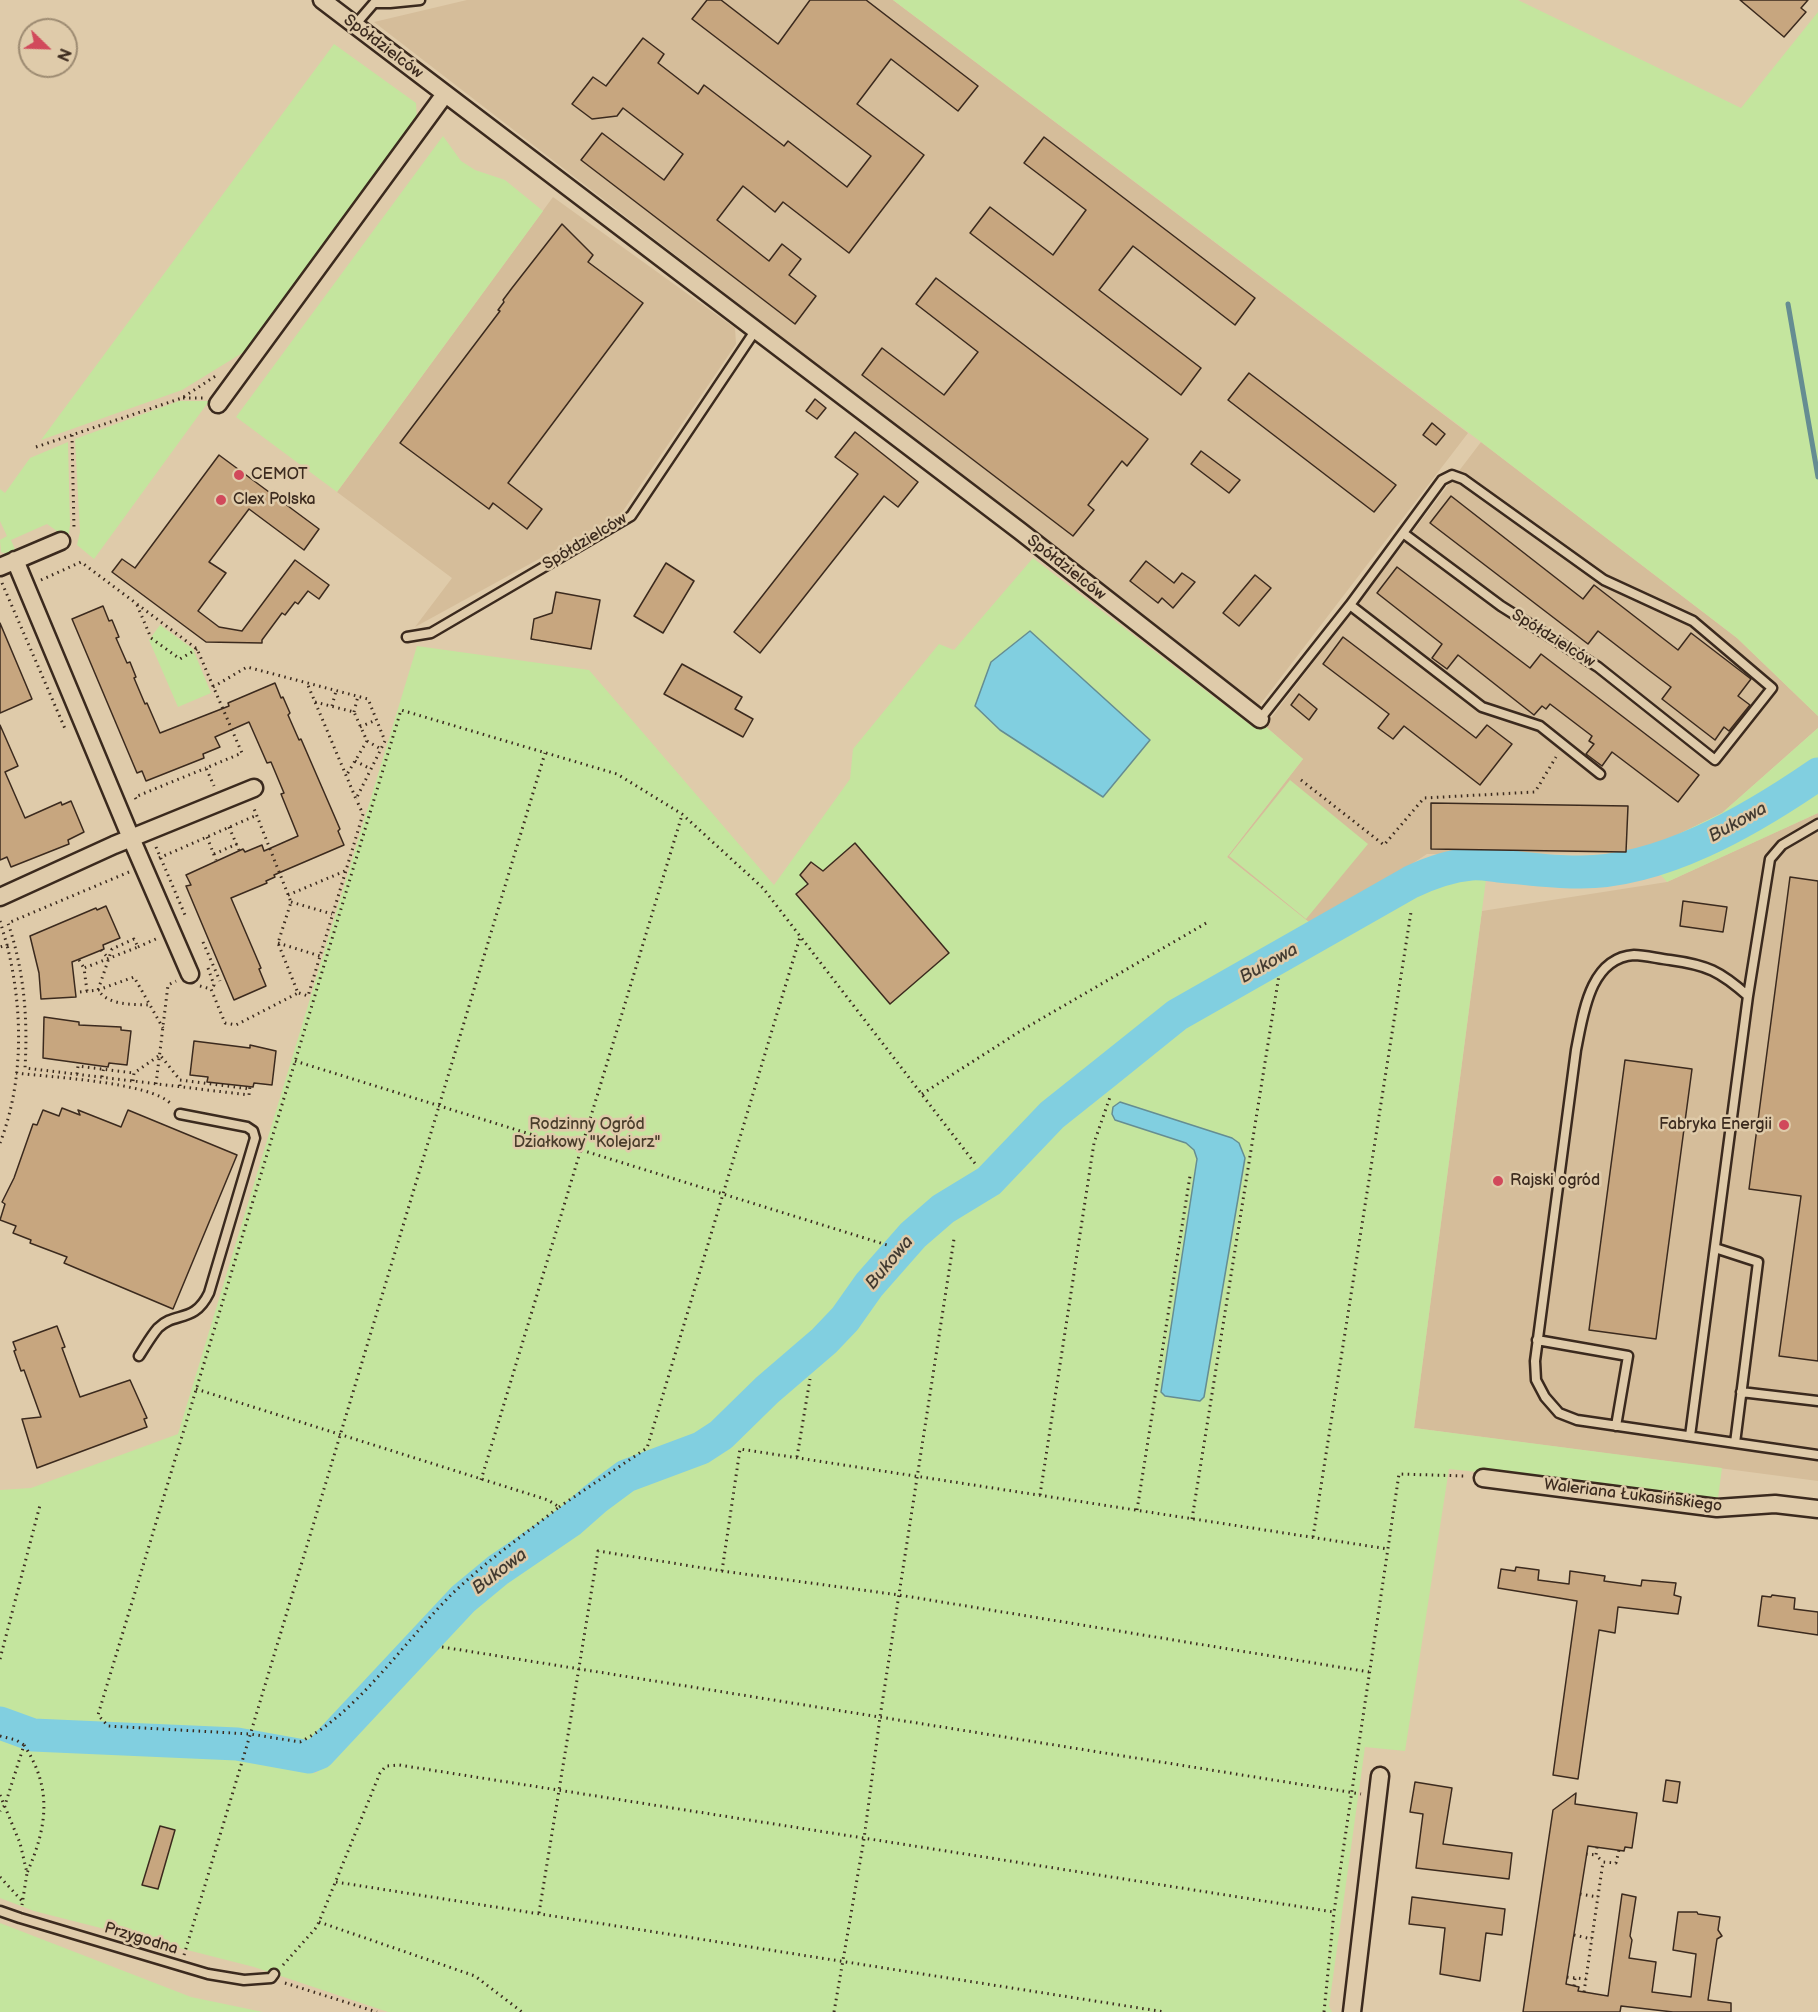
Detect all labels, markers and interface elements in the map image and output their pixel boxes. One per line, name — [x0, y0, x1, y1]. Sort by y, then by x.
street label: Spółdzielców — [339, 11, 427, 83]
north arrow — [18, 18, 78, 78]
text: N — [52, 45, 74, 64]
place label: CEMOT — [251, 465, 308, 485]
marker: CEMOT — [232, 468, 246, 482]
place label: Clex Polska — [233, 490, 316, 510]
marker: Clex Polska — [214, 493, 228, 507]
street label: Spółdzielców — [539, 509, 631, 575]
street label: Spółdzielców — [1023, 531, 1109, 605]
street label: Spółdzielców — [1508, 606, 1598, 672]
water label: Bukowa — [1705, 798, 1771, 848]
water label: Bukowa — [1236, 939, 1302, 989]
park label: Rodzinny Ogród Działkowy "Kolejarz" — [514, 1115, 660, 1153]
place label: Fabryka Energii — [1659, 1115, 1772, 1135]
marker: Fabryka Energii — [1777, 1118, 1791, 1132]
place label: Rajski ogród — [1510, 1171, 1600, 1191]
marker: Rajski ogród — [1491, 1174, 1505, 1188]
water label: Bukowa — [861, 1232, 919, 1294]
street label: Waleriana Łukasińskiego — [1543, 1476, 1723, 1516]
water label: Bukowa — [468, 1544, 532, 1600]
street label: Przygodna — [102, 1919, 180, 1959]

